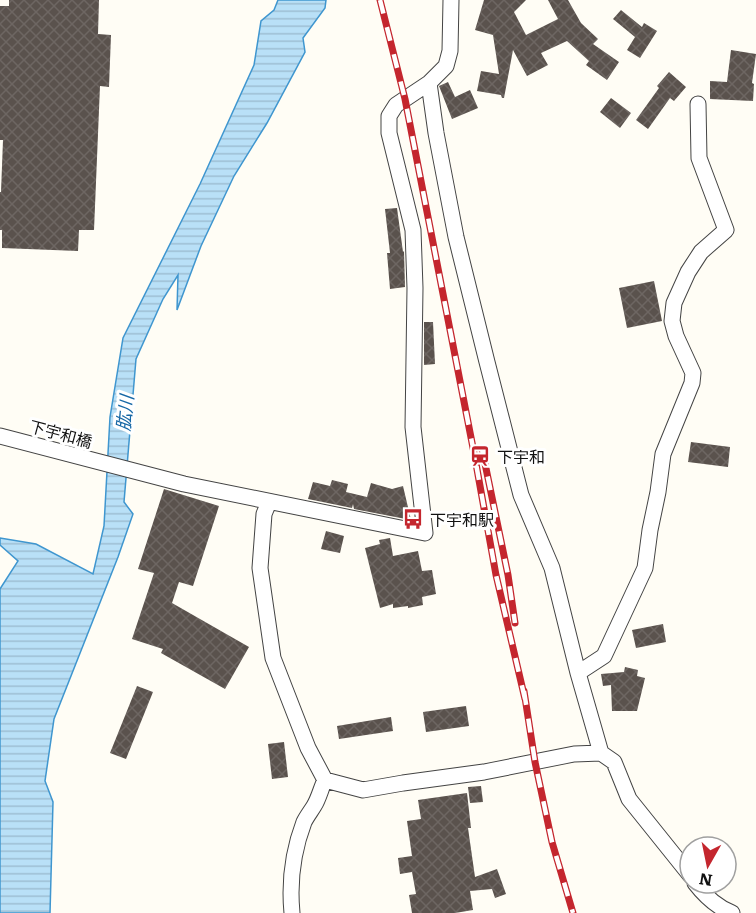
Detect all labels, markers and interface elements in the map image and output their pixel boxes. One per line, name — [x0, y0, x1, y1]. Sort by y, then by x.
water label: 肱川 — [109, 392, 140, 432]
street label: 下宇和橋 — [27, 413, 95, 453]
station icon: 下宇和 — [468, 444, 492, 468]
place label: 下宇和 — [497, 444, 545, 468]
bus stop icon: 下宇和駅 — [401, 507, 425, 531]
place label: 下宇和駅 — [430, 507, 494, 531]
north arrow — [678, 835, 738, 895]
text: N — [697, 868, 714, 894]

